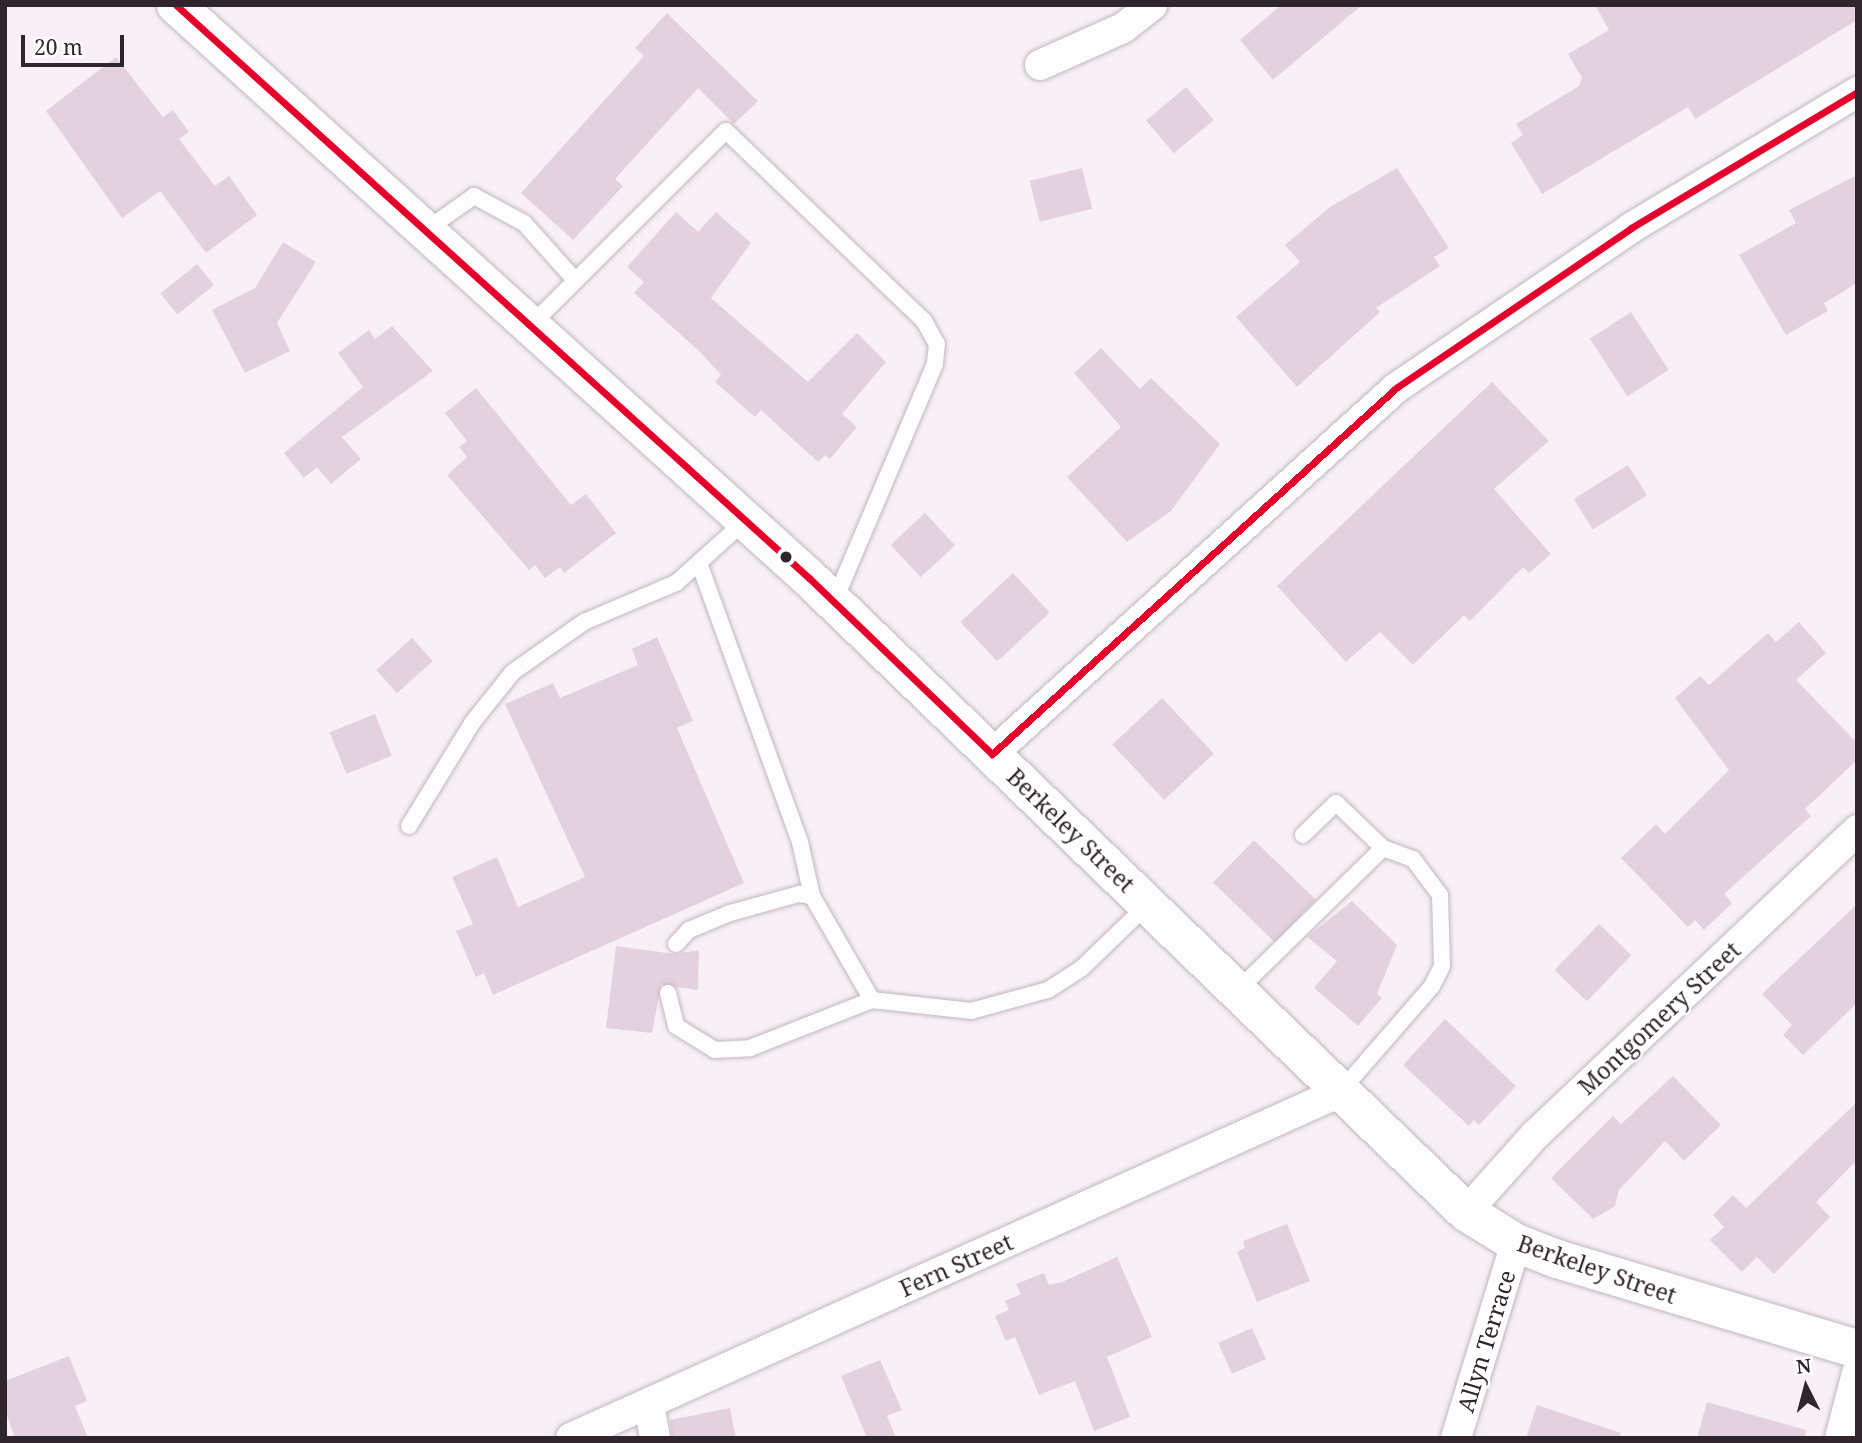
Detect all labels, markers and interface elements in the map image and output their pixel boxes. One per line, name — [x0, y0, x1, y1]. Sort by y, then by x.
scale bar — [24, 21, 128, 65]
text: 20 m — [34, 33, 83, 61]
unlabelled marker — [779, 550, 793, 564]
street label: Berkeley Street — [1002, 762, 1140, 898]
street label: Montgomery Street — [1572, 936, 1746, 1100]
street label: Fern Street — [895, 1228, 1017, 1302]
street label: Berkeley Street — [1514, 1229, 1680, 1309]
street label: Allyn Terrace — [1451, 1267, 1521, 1415]
north arrow — [1771, 1352, 1841, 1422]
text: N — [1795, 1352, 1813, 1380]

